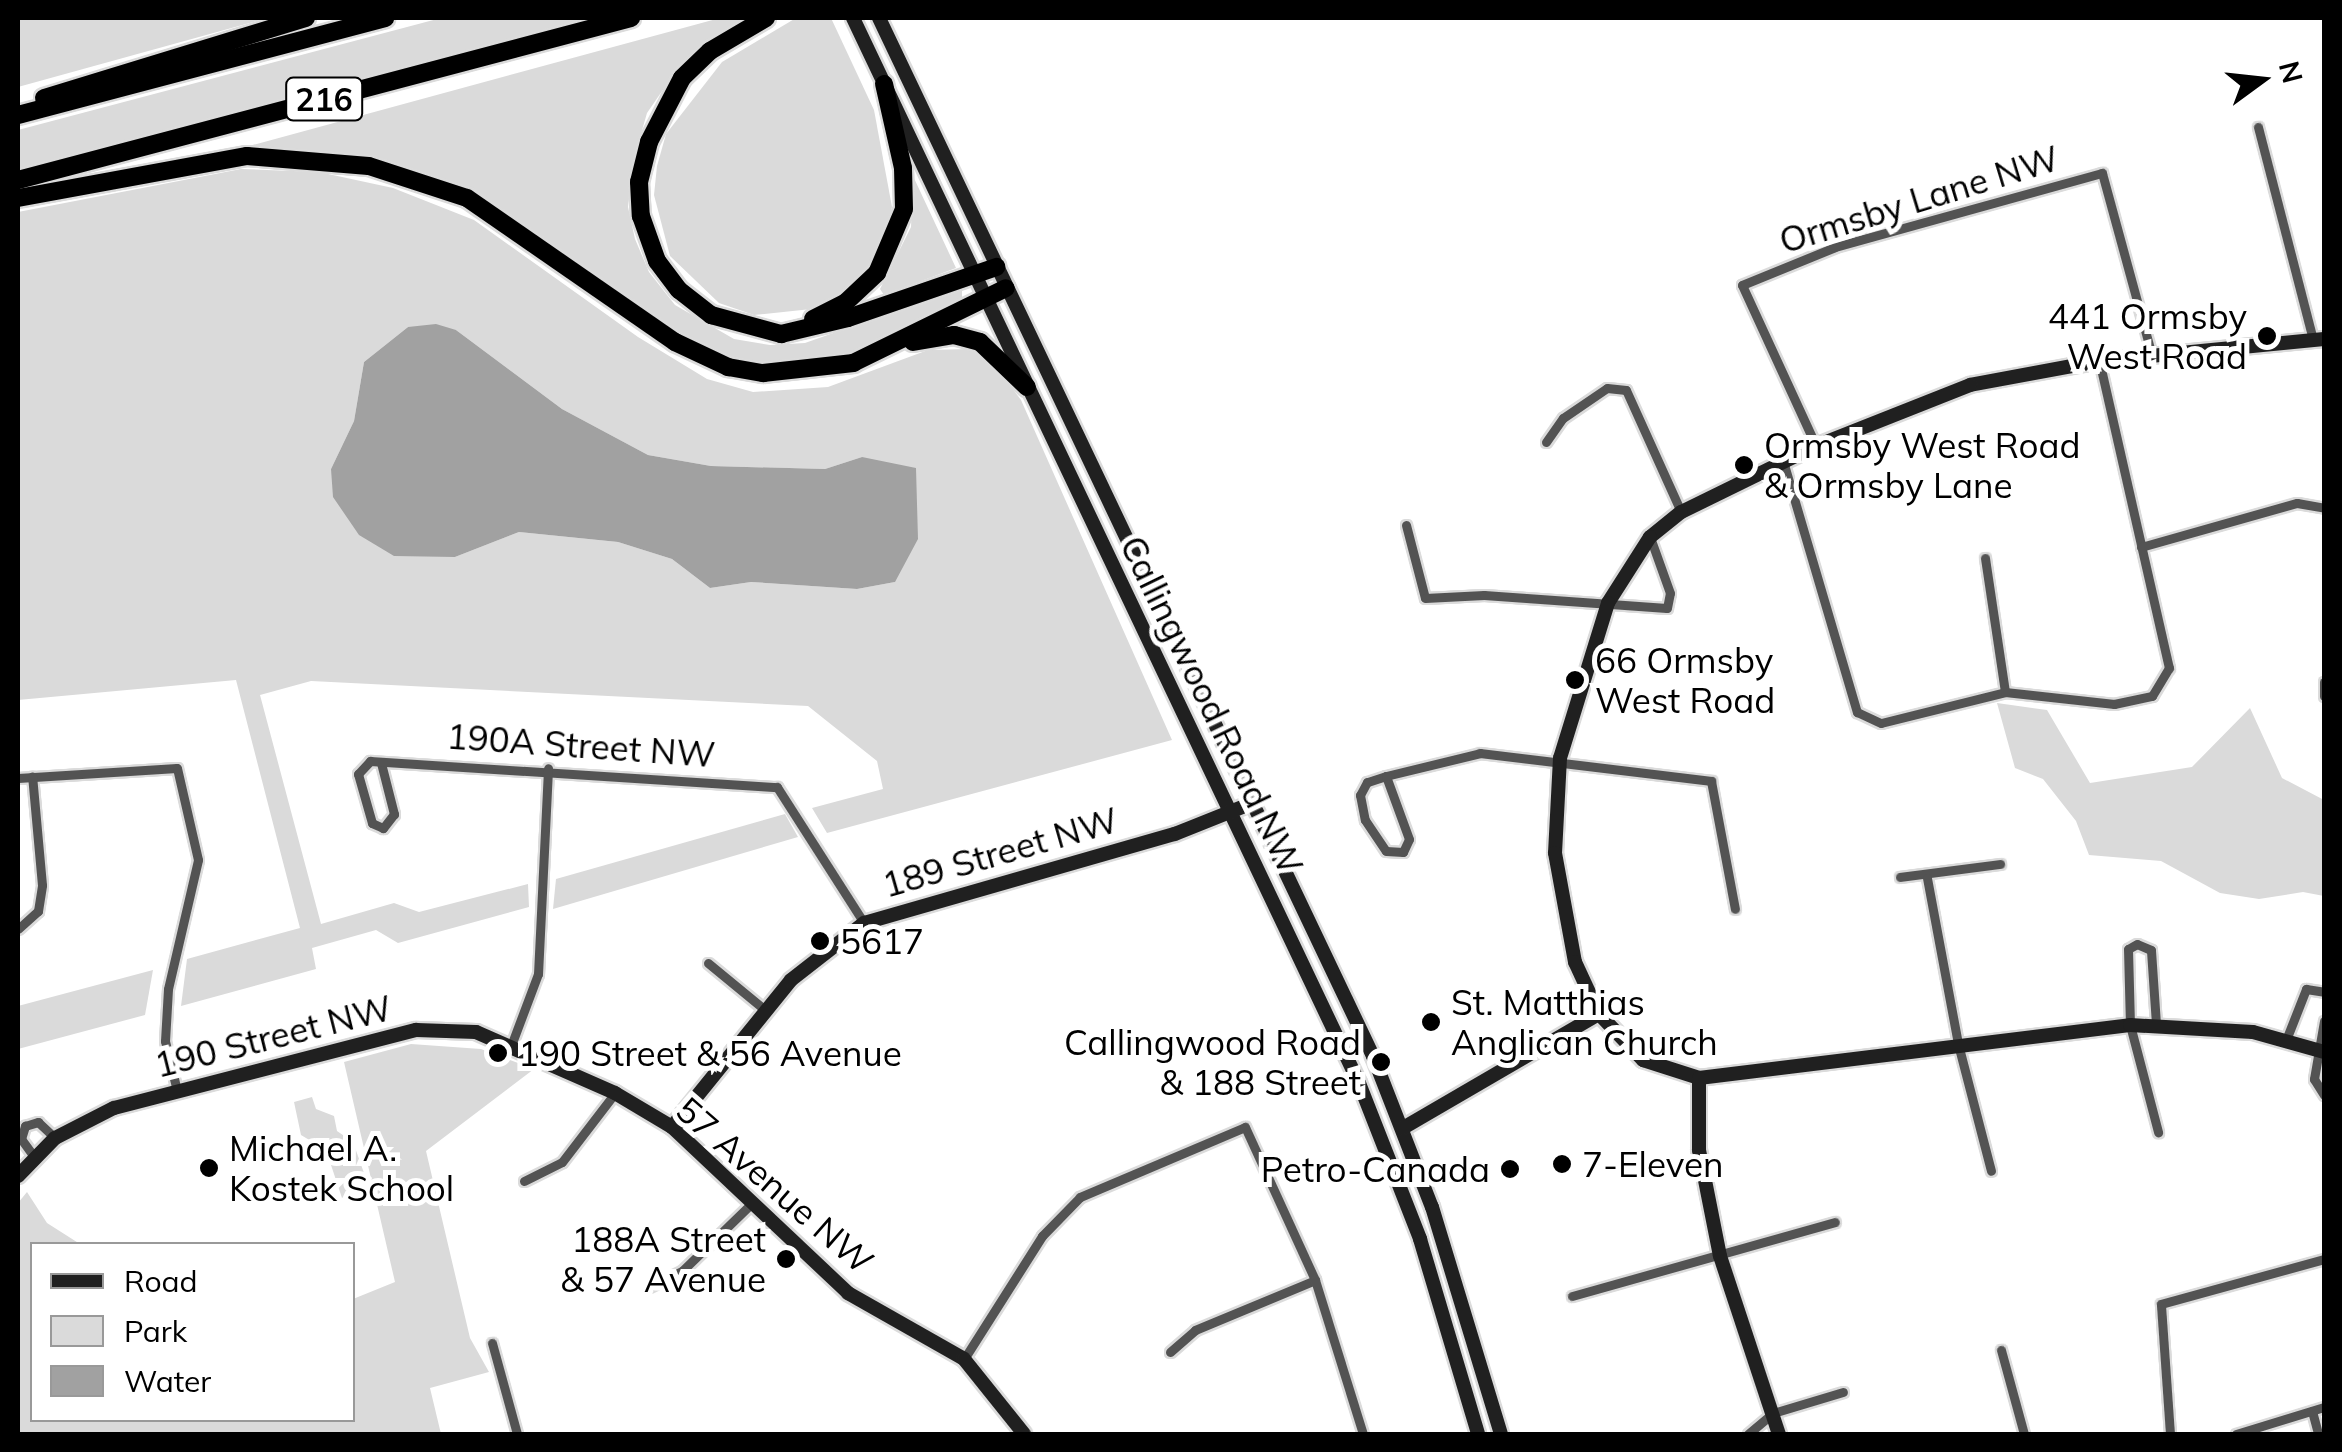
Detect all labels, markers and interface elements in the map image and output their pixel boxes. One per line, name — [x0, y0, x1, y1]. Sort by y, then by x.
north arrow — [2212, 30, 2312, 130]
text: N — [2272, 57, 2311, 87]
road number: 216 — [284, 72, 364, 126]
street label: Ormsby Lane NW — [1774, 137, 2064, 261]
place label: 441 Ormsby West Road — [2048, 295, 2247, 377]
marker: 441 Ormsby West Road — [2256, 325, 2278, 347]
place label: Ormsby West Road & Ormsby Lane — [1764, 424, 2081, 506]
marker: Ormsby West Road & Ormsby Lane — [1733, 454, 1755, 476]
street label: Callingwood Road NW — [1112, 529, 1312, 881]
place label: 66 Ormsby West Road — [1595, 639, 1775, 721]
marker: 66 Ormsby West Road — [1564, 669, 1586, 691]
street label: 190A Street NW — [445, 715, 717, 775]
street label: 189 Street NW — [877, 798, 1123, 906]
place label: 5617 — [840, 920, 924, 962]
marker: 5617 — [809, 930, 831, 952]
place label: St. Matthias Anglican Church — [1451, 981, 1718, 1063]
street label: 190 Street NW — [150, 986, 396, 1086]
marker: St. Matthias Anglican Church — [1420, 1011, 1442, 1033]
place label: Callingwood Road & 188 Street — [1064, 1021, 1361, 1103]
place label: 190 Street & 56 Avenue — [518, 1032, 902, 1074]
marker: 190 Street & 56 Avenue — [487, 1042, 509, 1064]
marker: Callingwood Road & 188 Street — [1370, 1051, 1392, 1073]
street label: 57 Avenue NW — [668, 1088, 882, 1282]
place label: Michael A. Kostek School — [229, 1127, 454, 1209]
place label: 7-Eleven — [1582, 1143, 1724, 1185]
place label: Petro-Canada — [1261, 1148, 1490, 1190]
marker: 7-Eleven — [1551, 1153, 1573, 1175]
marker: Michael A. Kostek School — [198, 1157, 220, 1179]
marker: Petro-Canada — [1499, 1158, 1521, 1180]
place label: 188A Street & 57 Avenue — [560, 1218, 766, 1300]
legend — [30, 1242, 355, 1422]
marker: 188A Street & 57 Avenue — [775, 1248, 797, 1270]
text: Road — [124, 1262, 198, 1300]
text: Park — [124, 1312, 187, 1350]
text: Water — [124, 1362, 211, 1400]

